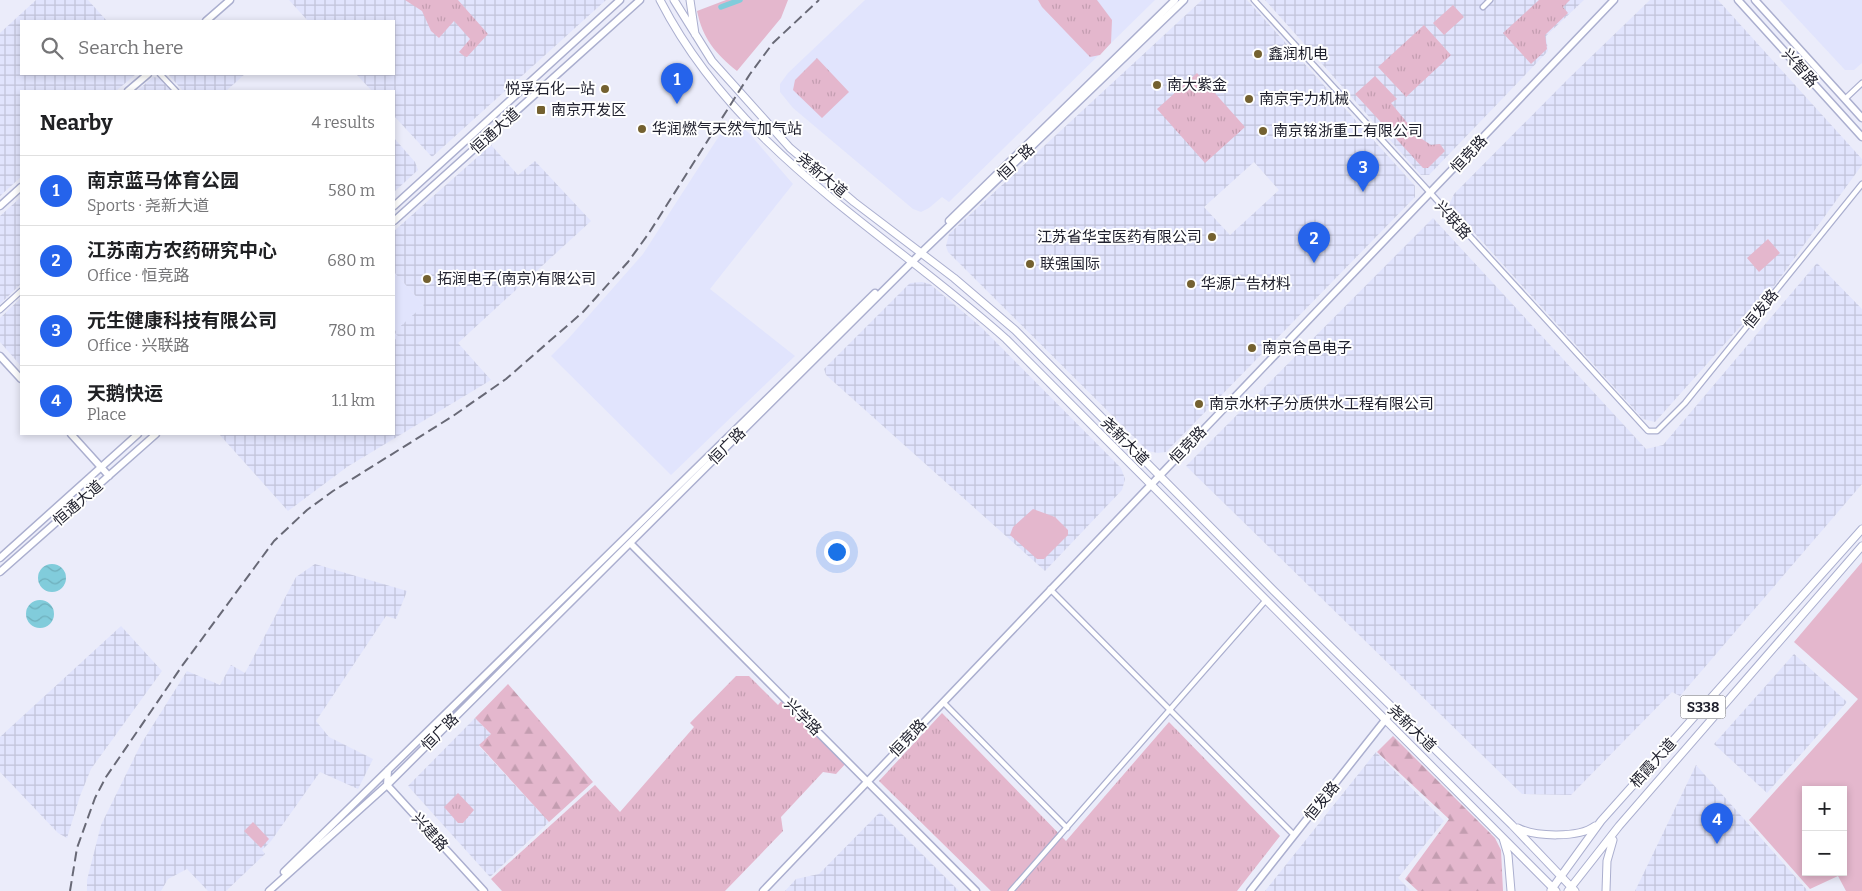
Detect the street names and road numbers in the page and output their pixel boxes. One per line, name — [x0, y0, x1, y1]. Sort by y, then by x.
street label: 兴智路 — [1778, 45, 1822, 91]
street label: 恒通大道 — [467, 104, 523, 158]
street label: 恒竞路 — [1447, 131, 1491, 177]
street label: 恒广路 — [994, 140, 1038, 184]
street label: 尧新大道 — [793, 149, 851, 201]
street label: 兴联路 — [1431, 197, 1475, 243]
street label: 恒发路 — [1740, 286, 1782, 332]
street label: 尧新大道 — [1097, 413, 1153, 469]
street label: 恒竞路 — [1166, 423, 1210, 467]
street label: 恒广路 — [705, 424, 749, 468]
street label: 恒通大道 — [49, 477, 107, 529]
street label: 兴学路 — [781, 695, 825, 739]
road number: S338 — [1680, 696, 1726, 719]
street label: 尧新大道 — [1384, 701, 1440, 755]
street label: 恒广路 — [418, 710, 462, 754]
street label: 恒竞路 — [886, 716, 930, 760]
street label: 栖霞大道 — [1626, 735, 1680, 791]
street label: 恒发路 — [1301, 778, 1343, 824]
street label: 兴建路 — [408, 809, 452, 855]

